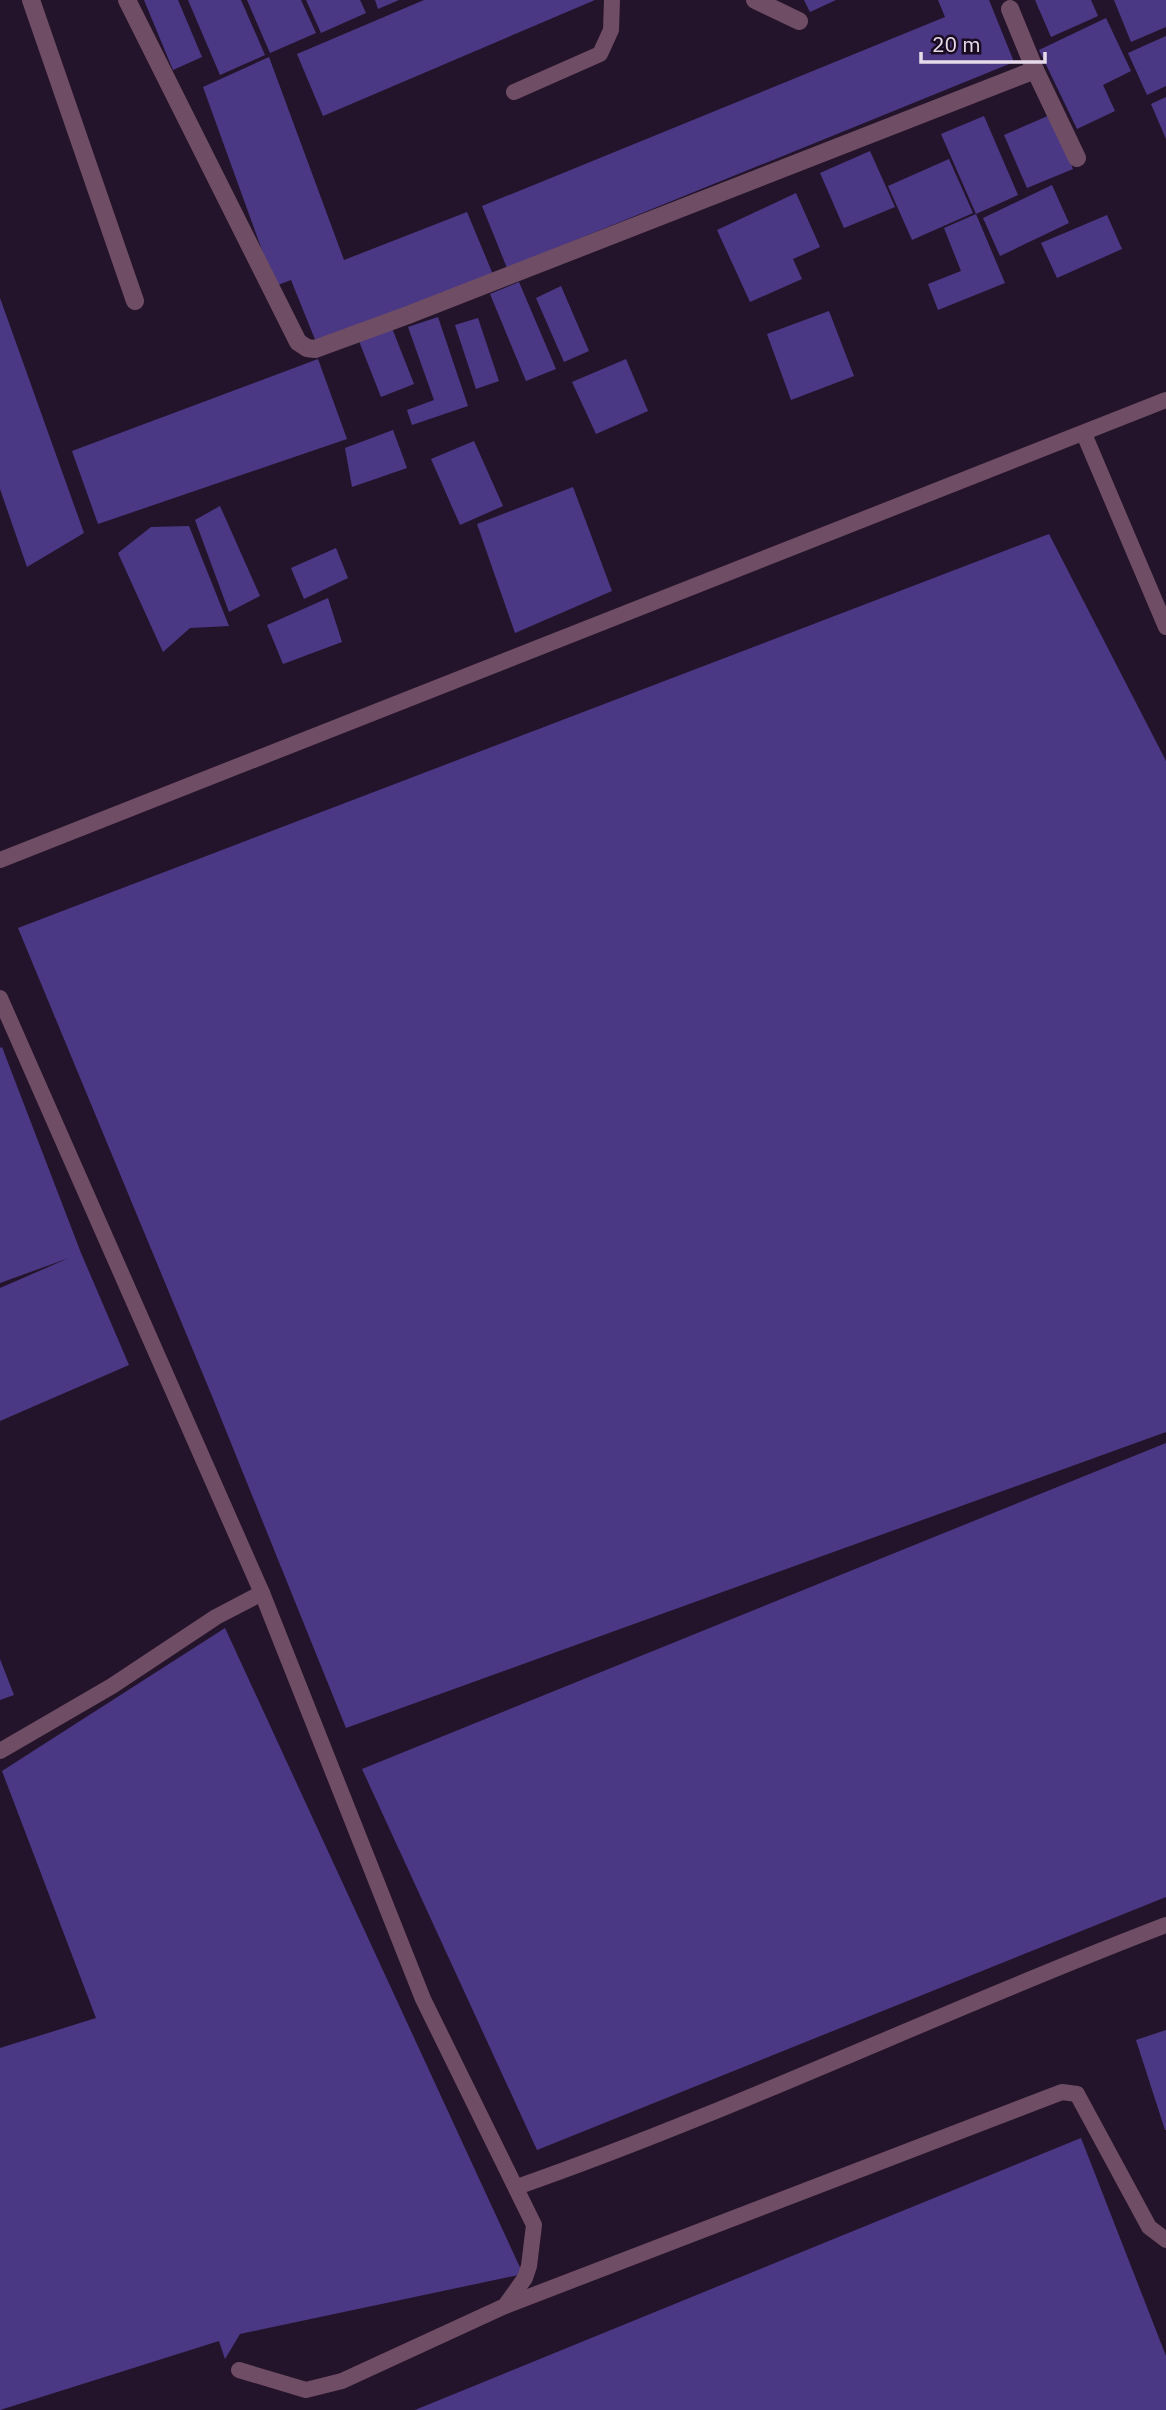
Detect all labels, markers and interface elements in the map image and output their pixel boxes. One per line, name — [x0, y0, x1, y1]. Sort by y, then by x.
scale bar — [921, 21, 1045, 65]
text: 20 m — [932, 30, 981, 58]

